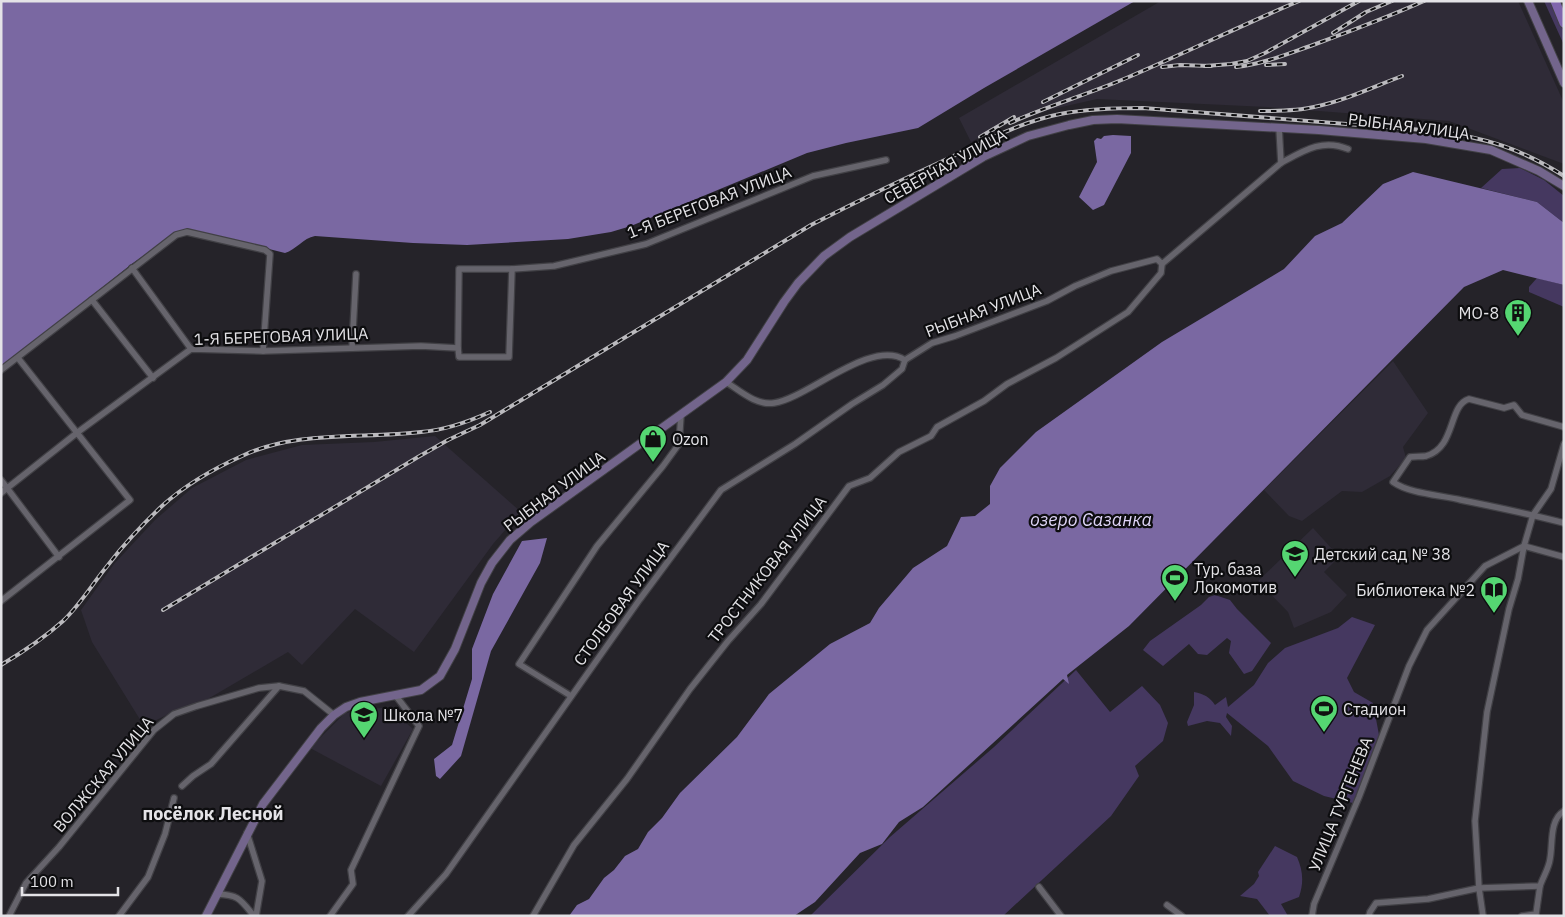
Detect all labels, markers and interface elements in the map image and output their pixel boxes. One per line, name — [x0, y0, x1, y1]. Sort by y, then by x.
street label: РЫБНАЯ УЛИЦА — [1347, 109, 1471, 143]
street label: СЕВЕРНАЯ УЛИЦА — [880, 124, 1010, 208]
street label: 1-Я БЕРЕГОВАЯ УЛИЦА — [624, 161, 794, 243]
street label: РЫБНАЯ УЛИЦА — [922, 279, 1044, 341]
building icon: MO-8 — [1503, 298, 1533, 337]
place label: MO-8 — [1458, 303, 1499, 323]
street label: 1-Я БЕРЕГОВАЯ УЛИЦА — [193, 323, 369, 349]
shop icon: Ozon — [638, 424, 668, 463]
place label: Ozon — [672, 429, 709, 449]
street label: РЫБНАЯ УЛИЦА — [499, 446, 609, 536]
street label: ТРОСТНИКОВАЯ УЛИЦА — [703, 492, 831, 646]
water label: озеро Сазанка — [1030, 508, 1152, 531]
street label: СТОЛБОВАЯ УЛИЦА — [569, 537, 673, 669]
school or university icon: Детский сад № 38 — [1280, 539, 1310, 578]
place label: Детский сад № 38 — [1314, 544, 1451, 564]
place label: Тур. база Локомотив — [1194, 559, 1277, 597]
sports icon: Тур. база Локомотив — [1160, 563, 1190, 602]
library icon: Библиотека №2 — [1479, 575, 1509, 614]
place label: Библиотека №2 — [1356, 580, 1475, 600]
sports icon: Стадион — [1309, 694, 1339, 733]
place label: Стадион — [1343, 699, 1407, 719]
school or university icon: Школа №7 — [349, 700, 379, 739]
place label: Школа №7 — [383, 705, 463, 725]
street label: ВОЛЖСКАЯ УЛИЦА — [49, 712, 157, 836]
street label: УЛИЦА ТУРГЕНЕВА — [1304, 734, 1376, 874]
district label: посёлок Лесной — [142, 802, 284, 825]
scale bar — [22, 864, 119, 896]
text: 100 m — [30, 872, 74, 891]

